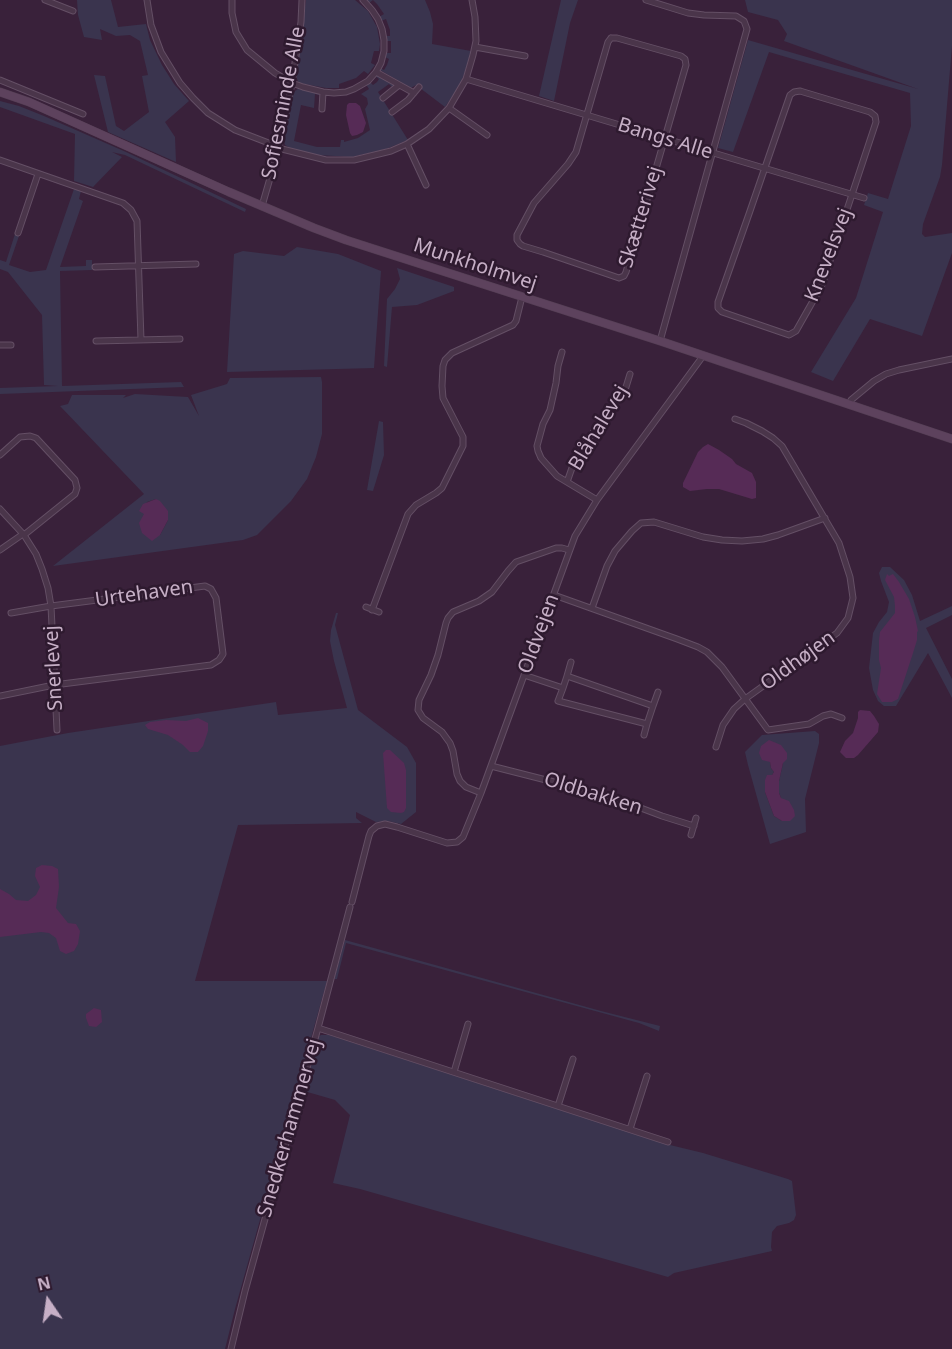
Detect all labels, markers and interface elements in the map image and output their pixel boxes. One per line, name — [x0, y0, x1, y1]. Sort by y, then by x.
street label: Sofiesminde Alle — [257, 24, 311, 182]
street label: Bangs Alle — [615, 113, 715, 165]
street label: Skætterivej — [614, 163, 668, 271]
street label: Knevelsvej — [800, 205, 858, 305]
street label: Munkholmvej — [410, 234, 540, 296]
street label: Blåhalevej — [564, 381, 634, 475]
street label: Urtehaven — [93, 575, 195, 613]
street label: Oldvejen — [513, 591, 565, 677]
street label: Snerlevej — [40, 625, 68, 711]
street label: Oldhøjen — [756, 626, 840, 696]
street label: Oldbakken — [541, 768, 645, 820]
street label: Snedkerhammervej — [253, 1036, 327, 1220]
north arrow — [18, 1271, 78, 1331]
text: N — [35, 1271, 53, 1296]

